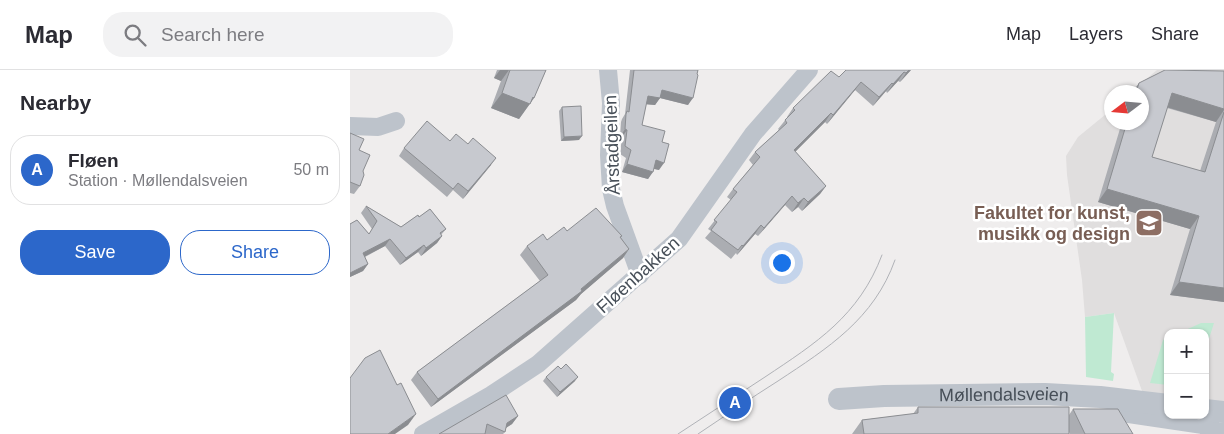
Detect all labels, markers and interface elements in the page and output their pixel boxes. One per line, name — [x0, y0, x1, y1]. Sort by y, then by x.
search box — [103, 12, 453, 57]
text: Map — [25, 21, 73, 48]
icon: search — [121, 21, 149, 49]
text: Search here — [161, 24, 265, 45]
text: Map — [1006, 24, 1041, 44]
text: Layers — [1069, 24, 1123, 44]
text: Share — [1151, 24, 1199, 44]
north arrow — [1104, 85, 1149, 130]
text: Nearby — [20, 91, 91, 114]
street label: Årstadgeilen — [600, 95, 624, 195]
text: Fløen — [68, 150, 119, 171]
text: A — [31, 161, 43, 178]
text: 50 m — [293, 161, 329, 178]
text: Station · Møllendalsveien — [68, 172, 248, 189]
place label: Fakultet for kunst, musikk og design — [974, 203, 1130, 244]
school or university icon: Fakultet for kunst, musikk og design — [1134, 208, 1164, 238]
button: Save — [20, 230, 170, 275]
button: Share — [180, 230, 330, 275]
street label: Fløenbakken — [593, 233, 683, 317]
your location — [769, 250, 795, 276]
map controls — [1164, 329, 1209, 419]
button: + — [1164, 329, 1209, 374]
button: − — [1164, 374, 1209, 419]
pin: A — [719, 384, 751, 422]
street label: Møllendalsveien — [939, 384, 1069, 405]

